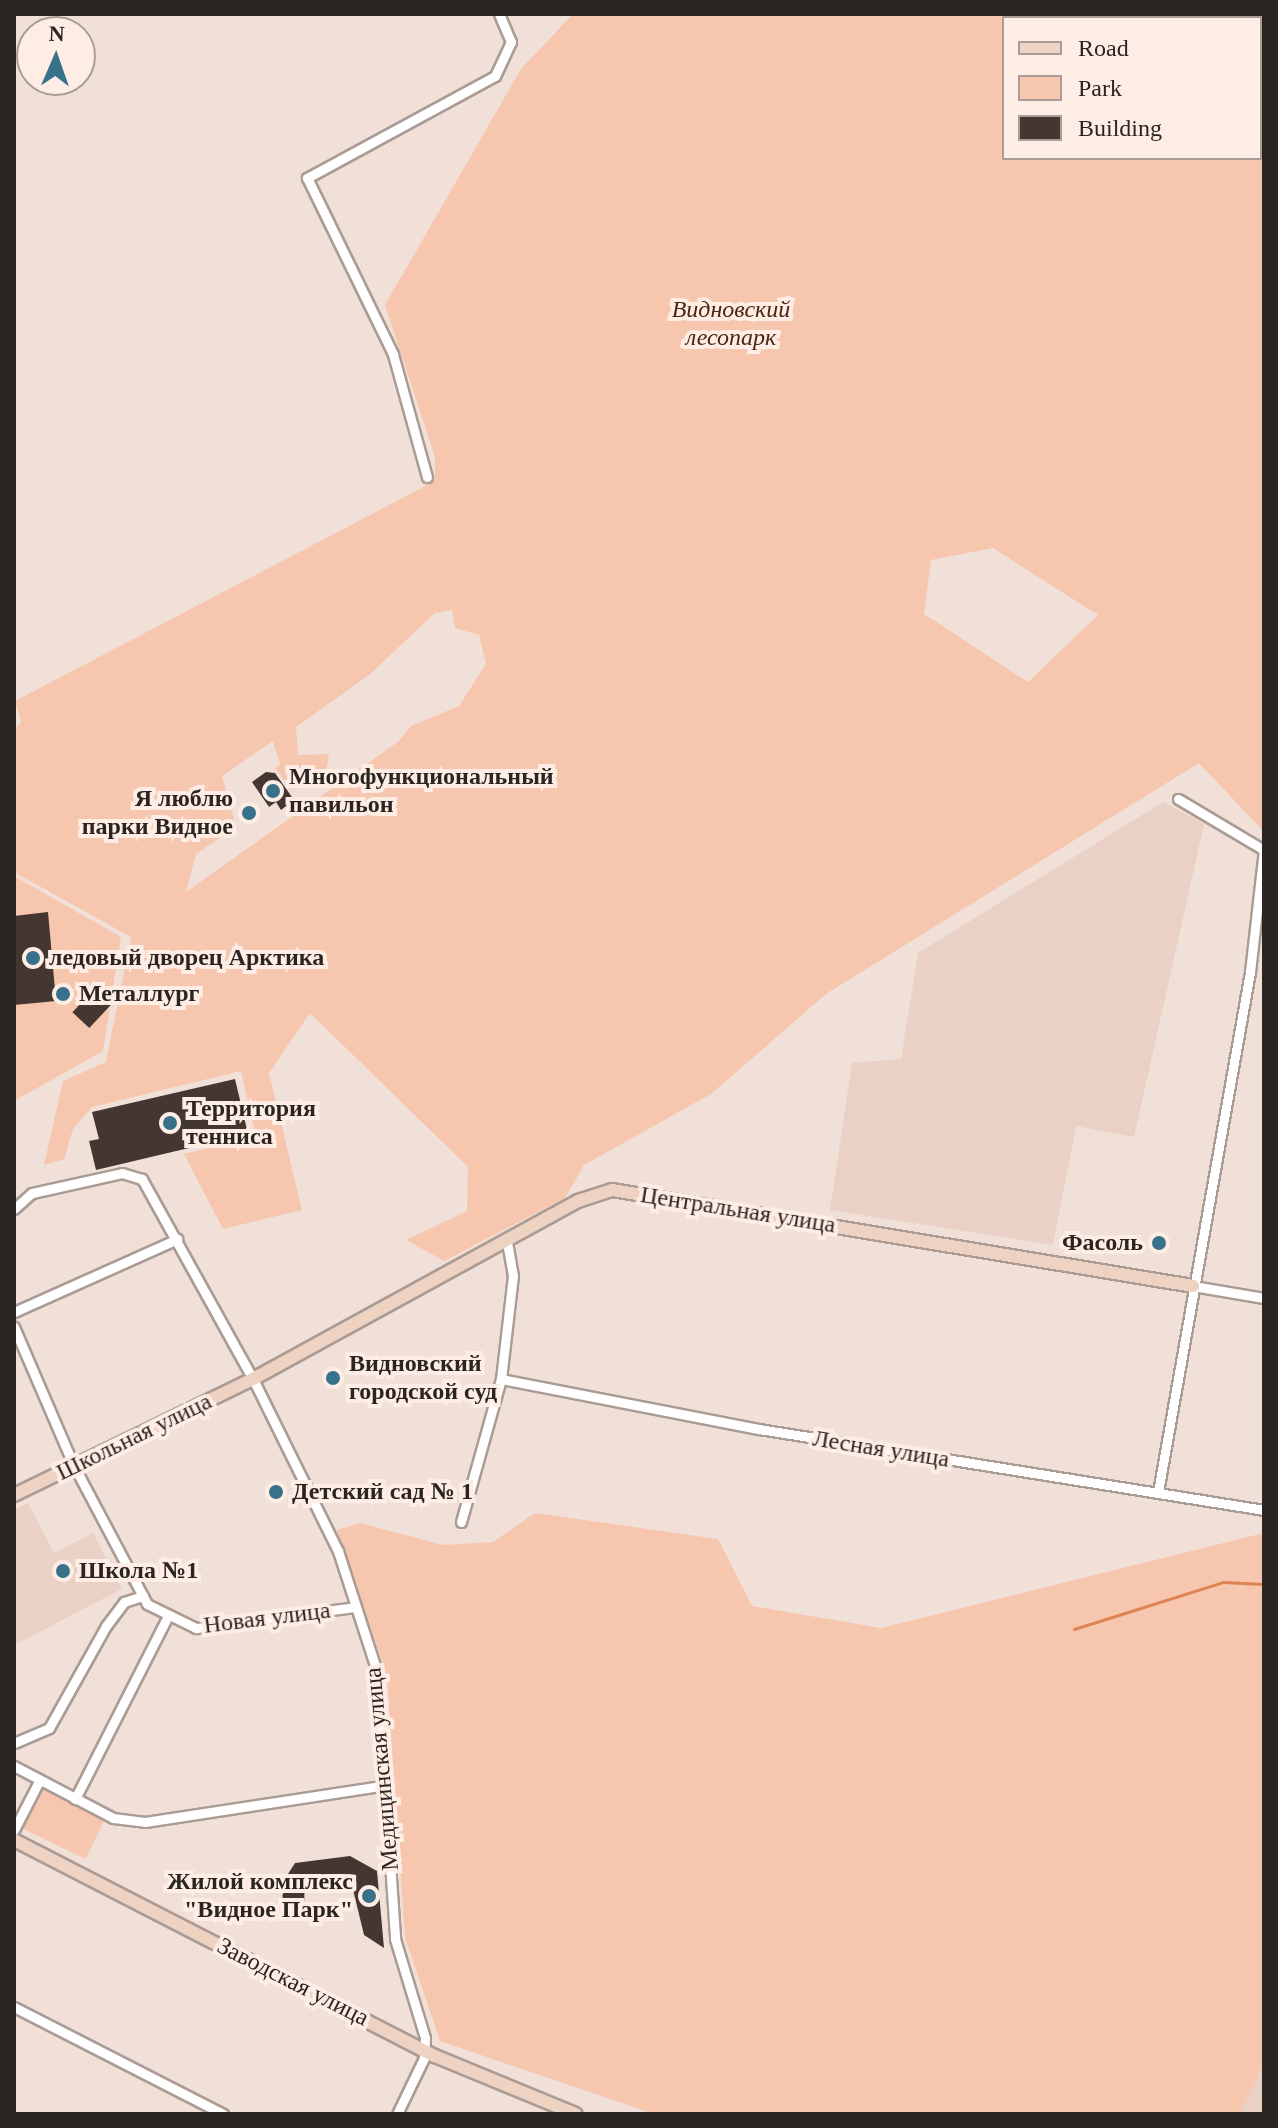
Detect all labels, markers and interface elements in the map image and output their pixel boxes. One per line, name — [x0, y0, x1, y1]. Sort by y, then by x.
north arrow — [16, 16, 96, 96]
legend — [1002, 16, 1262, 160]
text: N — [48, 21, 65, 46]
text: Road — [1078, 35, 1129, 61]
text: Park — [1078, 75, 1122, 101]
text: Building — [1078, 115, 1162, 141]
park label: Видновский лесопарк — [672, 296, 790, 352]
place label: Многофункциональный павильон — [289, 763, 554, 819]
marker: Многофункциональный павильон — [264, 782, 282, 800]
place label: Я люблю парки Видное — [82, 785, 233, 841]
marker: Я люблю парки Видное — [240, 804, 258, 822]
place label: ледовый дворец Арктика — [49, 944, 324, 972]
marker: ледовый дворец Арктика — [24, 949, 42, 967]
place label: Металлург — [79, 980, 199, 1008]
marker: Металлург — [54, 985, 72, 1003]
place label: Территория тенниса — [186, 1095, 316, 1151]
marker: Территория тенниса — [161, 1114, 179, 1132]
street label: Центральная улица — [638, 1180, 838, 1240]
place label: Фасоль — [1062, 1229, 1143, 1257]
marker: Фасоль — [1150, 1234, 1168, 1252]
place label: Видновский городской суд — [349, 1350, 497, 1406]
marker: Видновский городской суд — [324, 1369, 342, 1387]
street label: Школьная улица — [52, 1387, 216, 1487]
street label: Лесная улица — [811, 1424, 951, 1474]
place label: Детский сад № 1 — [292, 1478, 473, 1506]
marker: Детский сад № 1 — [267, 1483, 285, 1501]
place label: Школа №1 — [79, 1557, 198, 1585]
marker: Школа №1 — [54, 1562, 72, 1580]
street label: Новая улица — [202, 1596, 332, 1640]
street label: Медицинская улица — [359, 1666, 405, 1872]
place label: Жилой комплекс "Видное Парк" — [167, 1868, 353, 1924]
marker: Жилой комплекс "Видное Парк" — [360, 1887, 378, 1905]
street label: Заводская улица — [212, 1931, 374, 2033]

